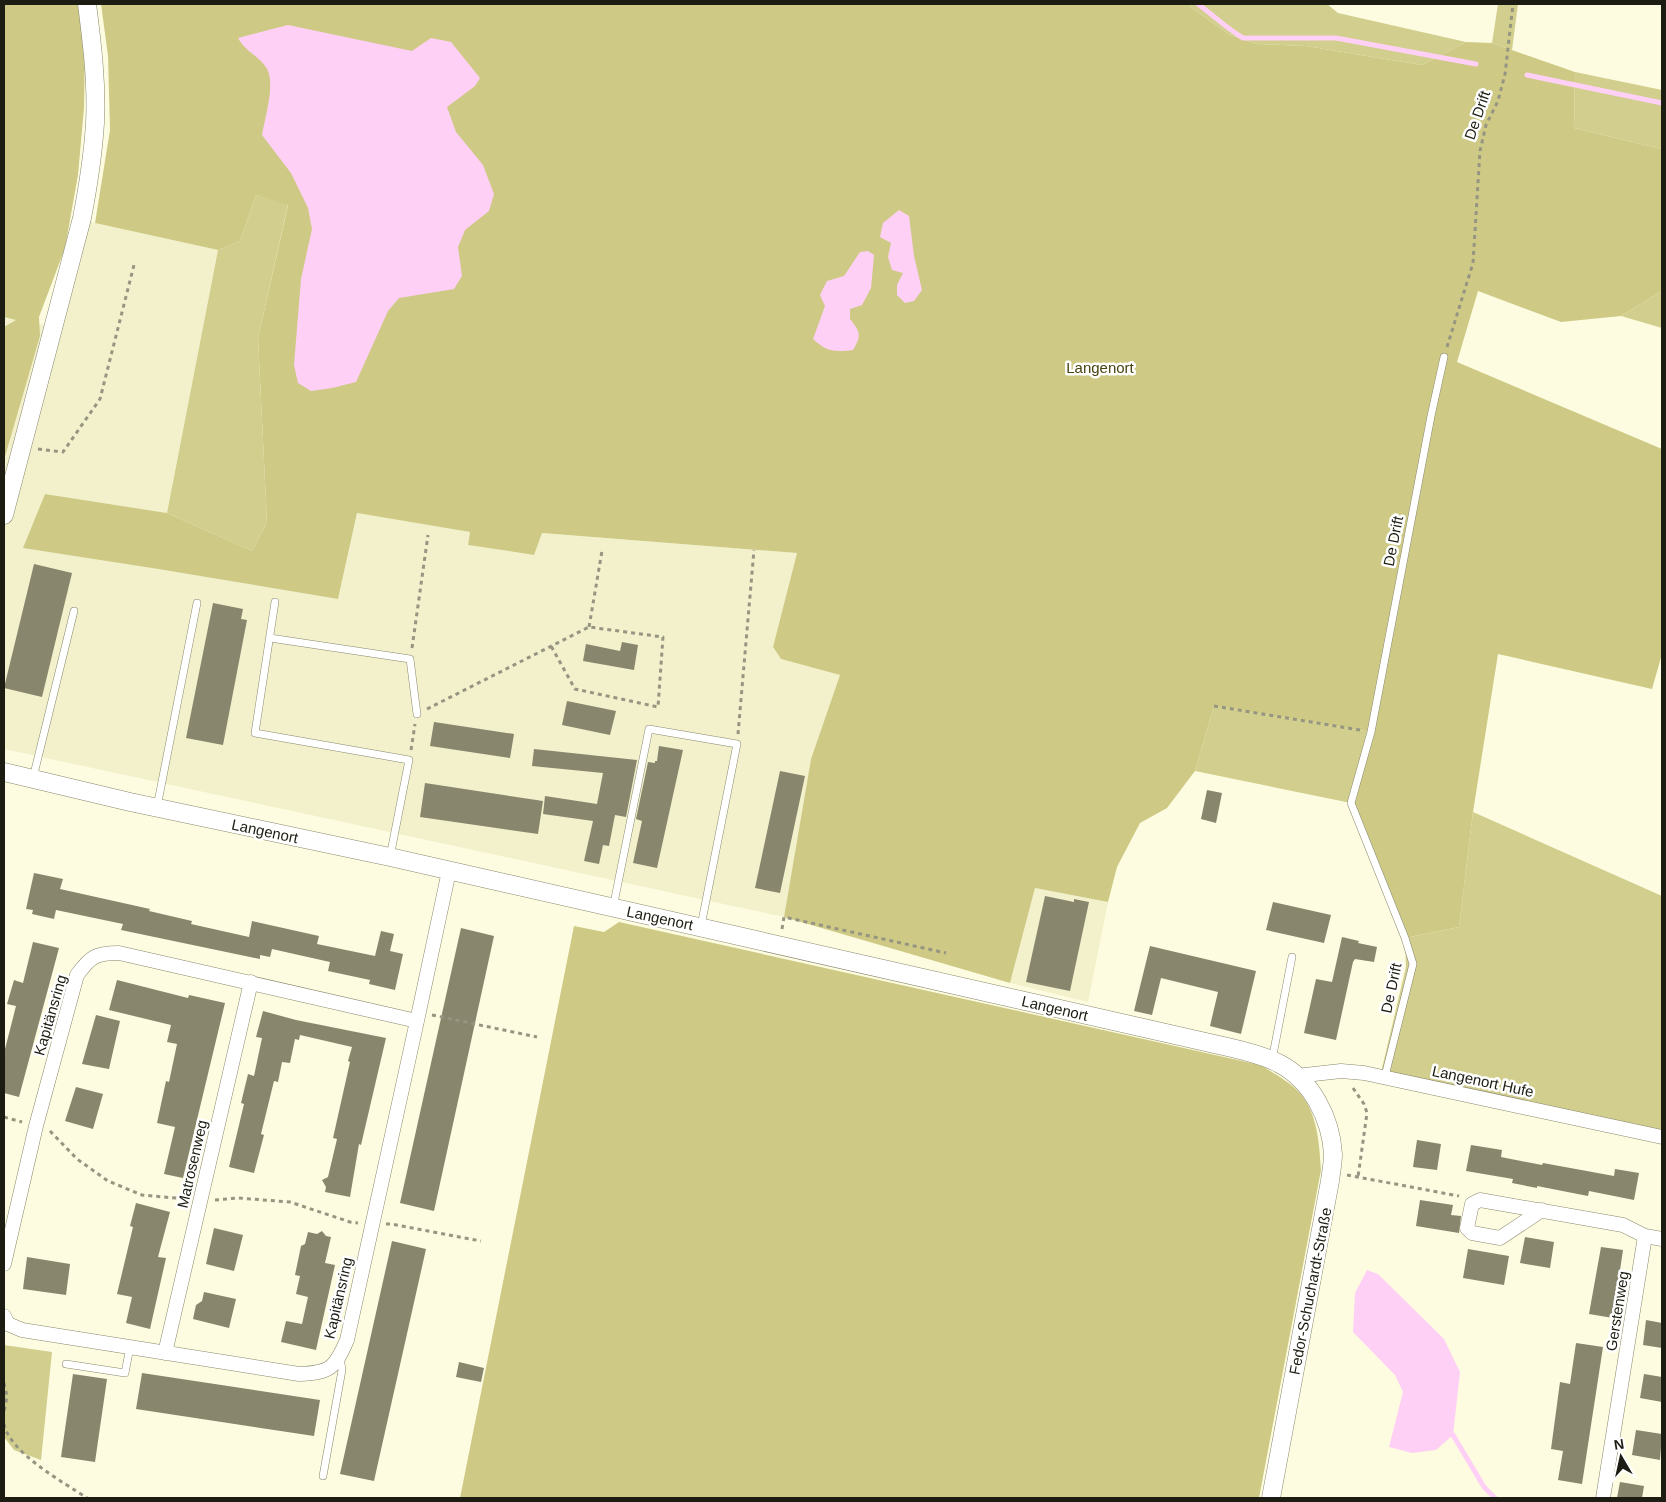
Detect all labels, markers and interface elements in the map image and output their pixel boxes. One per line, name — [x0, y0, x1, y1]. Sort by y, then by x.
street label: De Drift — [1461, 87, 1494, 142]
park label: Langenort — [1066, 359, 1135, 376]
street label: De Drift — [1380, 514, 1406, 568]
street label: Langenort — [230, 816, 301, 847]
street label: Langenort — [625, 903, 696, 934]
street label: De Drift — [1377, 961, 1405, 1015]
street label: Kapitänsring — [30, 973, 70, 1057]
street label: Langenort — [1020, 992, 1091, 1024]
street label: Langenort Hufe — [1431, 1062, 1535, 1100]
street label: Matrosenweg — [174, 1118, 210, 1210]
street label: Fedor-Schuchardt-Straße — [1285, 1206, 1335, 1376]
street label: Kapitänsring — [320, 1255, 356, 1341]
street label: Gerstenweg — [1602, 1270, 1632, 1352]
north arrow — [1596, 1432, 1646, 1482]
text: N — [1613, 1435, 1625, 1453]

